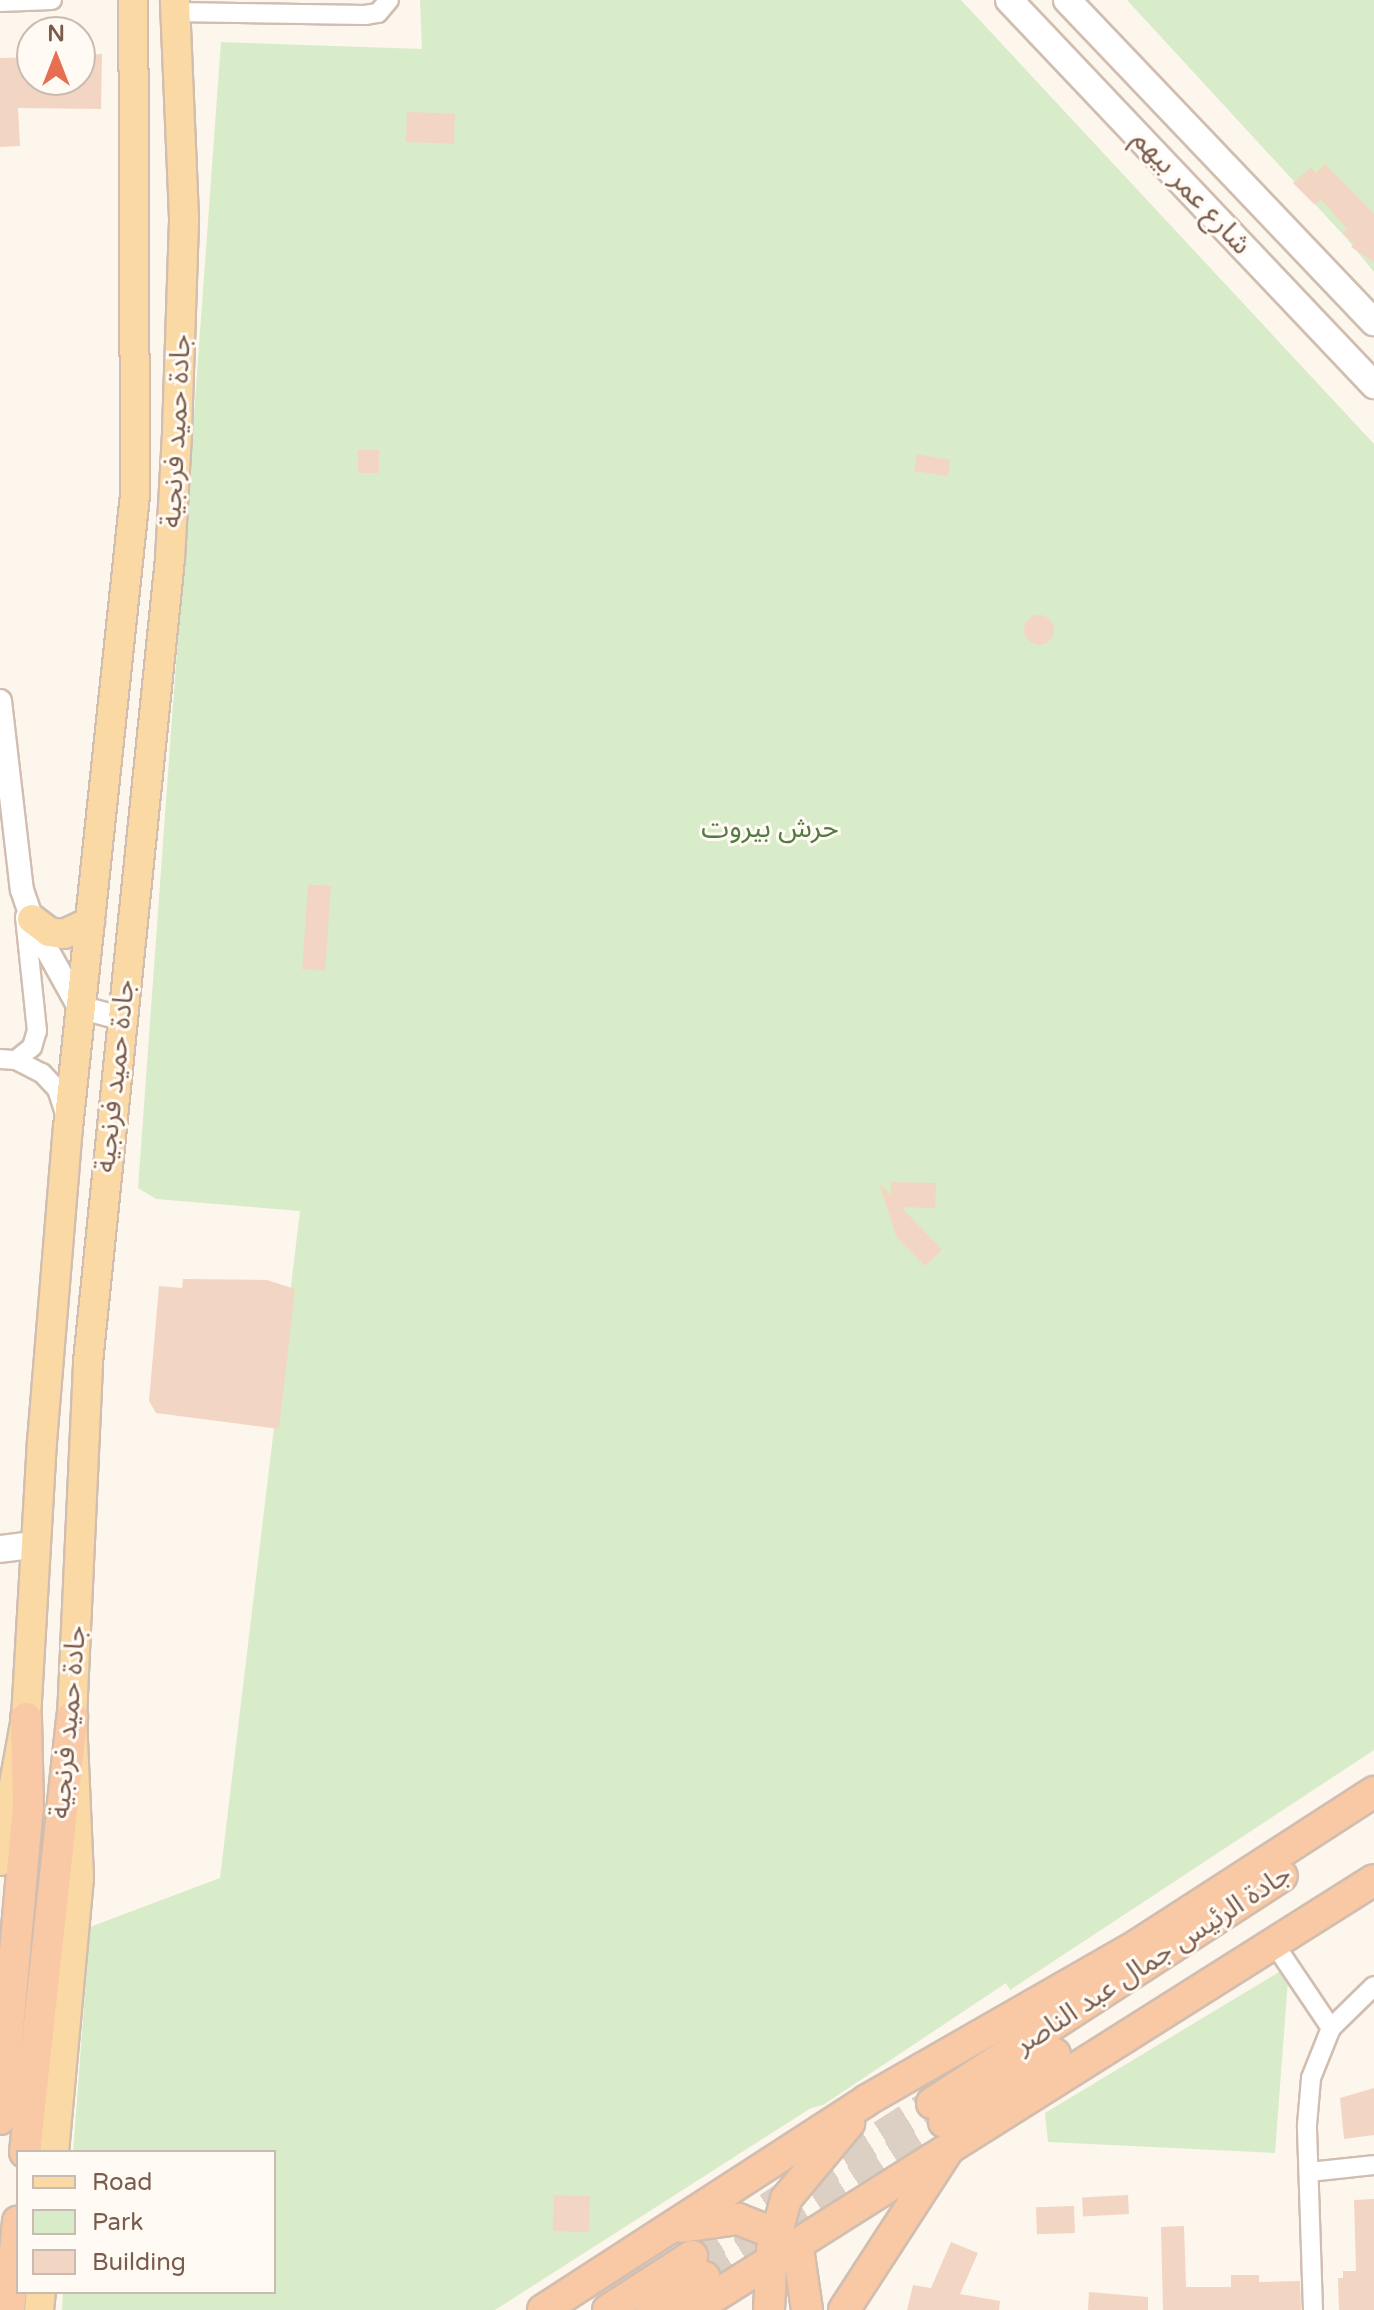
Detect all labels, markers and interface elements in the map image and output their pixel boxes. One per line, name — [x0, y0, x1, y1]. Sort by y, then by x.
north arrow — [16, 16, 96, 96]
text: N — [47, 21, 65, 47]
street label: شارع عمر بيهم — [1126, 123, 1258, 261]
street label: جادة حميد فرنجية — [154, 333, 198, 529]
park label: حرش بيروت — [701, 811, 839, 845]
street label: جادة حميد فرنجية — [88, 978, 142, 1174]
street label: جادة حميد فرنجية — [43, 1624, 93, 1820]
street label: جادة الرئيس جمال عبد الناصر — [1008, 1857, 1298, 2061]
legend — [16, 2150, 276, 2294]
text: Road — [92, 2168, 152, 2197]
text: Park — [92, 2208, 143, 2237]
text: Building — [92, 2248, 186, 2277]

